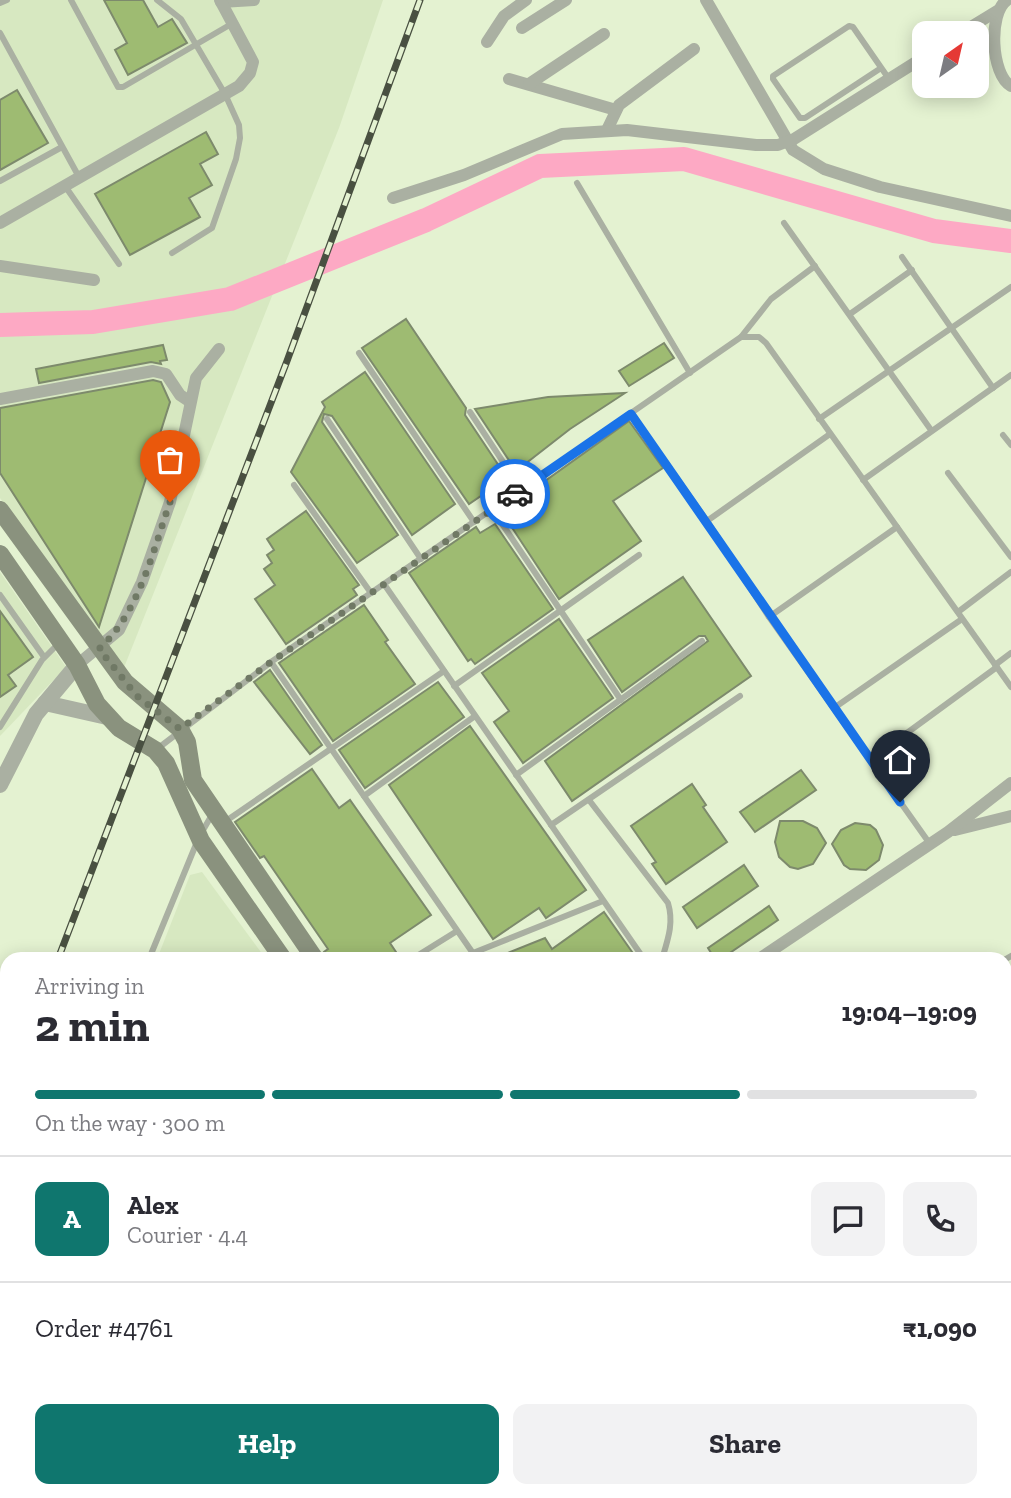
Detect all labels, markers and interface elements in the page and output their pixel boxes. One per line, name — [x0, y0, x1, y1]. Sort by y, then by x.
north arrow — [912, 21, 989, 98]
map controls — [912, 21, 989, 98]
pin — [140, 430, 200, 502]
icon: bag — [151, 441, 189, 479]
courier — [480, 459, 550, 529]
icon: car — [496, 475, 534, 513]
pin — [870, 730, 930, 802]
icon: home — [881, 741, 919, 779]
text: Arriving in — [35, 972, 144, 1000]
text: 19:04–19:09 — [842, 996, 977, 1028]
text: 2 min — [35, 998, 150, 1053]
text: On the way · 300 m — [35, 1109, 225, 1137]
button: chat — [811, 1182, 885, 1256]
button: phone — [903, 1182, 977, 1256]
text: Alex — [127, 1189, 179, 1221]
text: A — [63, 1203, 81, 1235]
text: Courier · 4.4 — [127, 1221, 248, 1249]
text: Order #4761 — [35, 1312, 173, 1344]
text: ₹1,090 — [903, 1312, 977, 1344]
button: Help — [35, 1404, 499, 1484]
button: Share — [513, 1404, 977, 1484]

